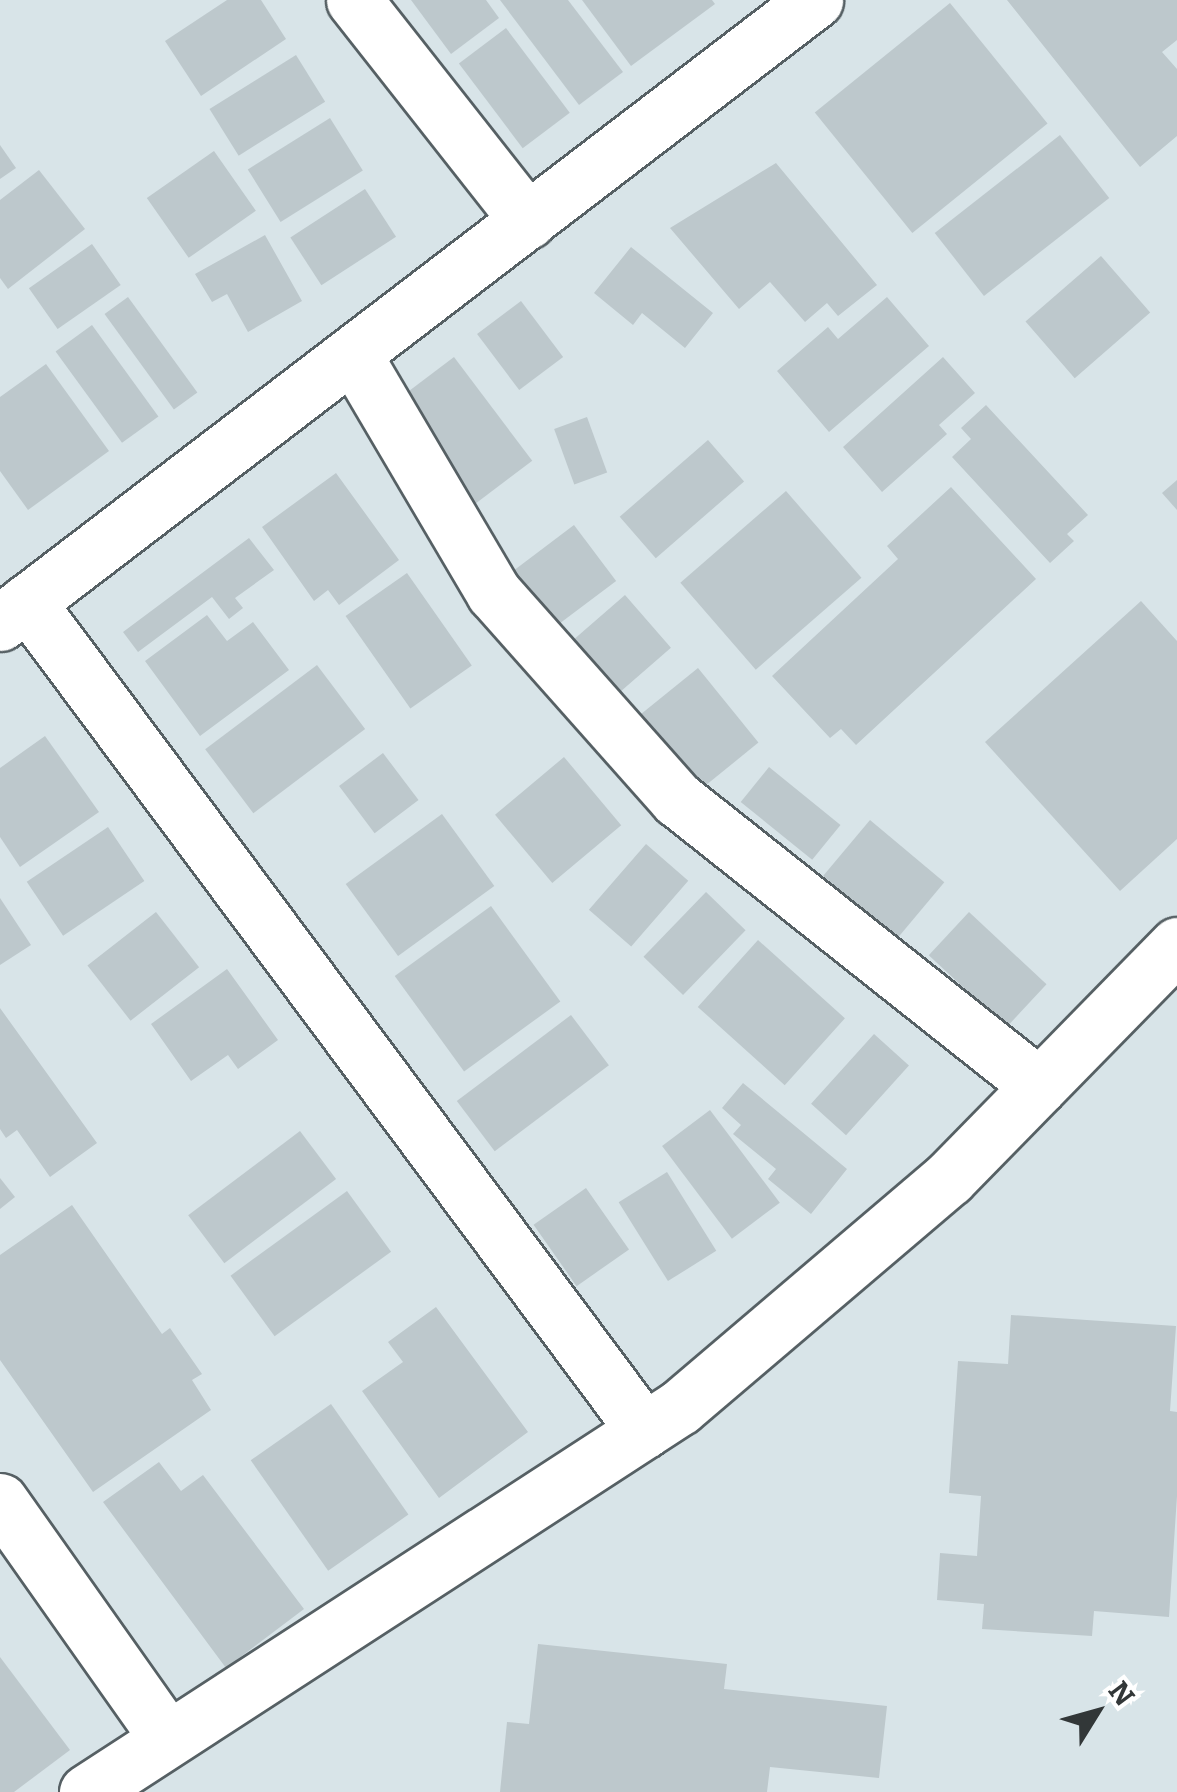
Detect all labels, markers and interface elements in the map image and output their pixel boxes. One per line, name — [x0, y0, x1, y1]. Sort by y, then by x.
north arrow — [1047, 1662, 1147, 1762]
text: N — [1102, 1675, 1141, 1712]

